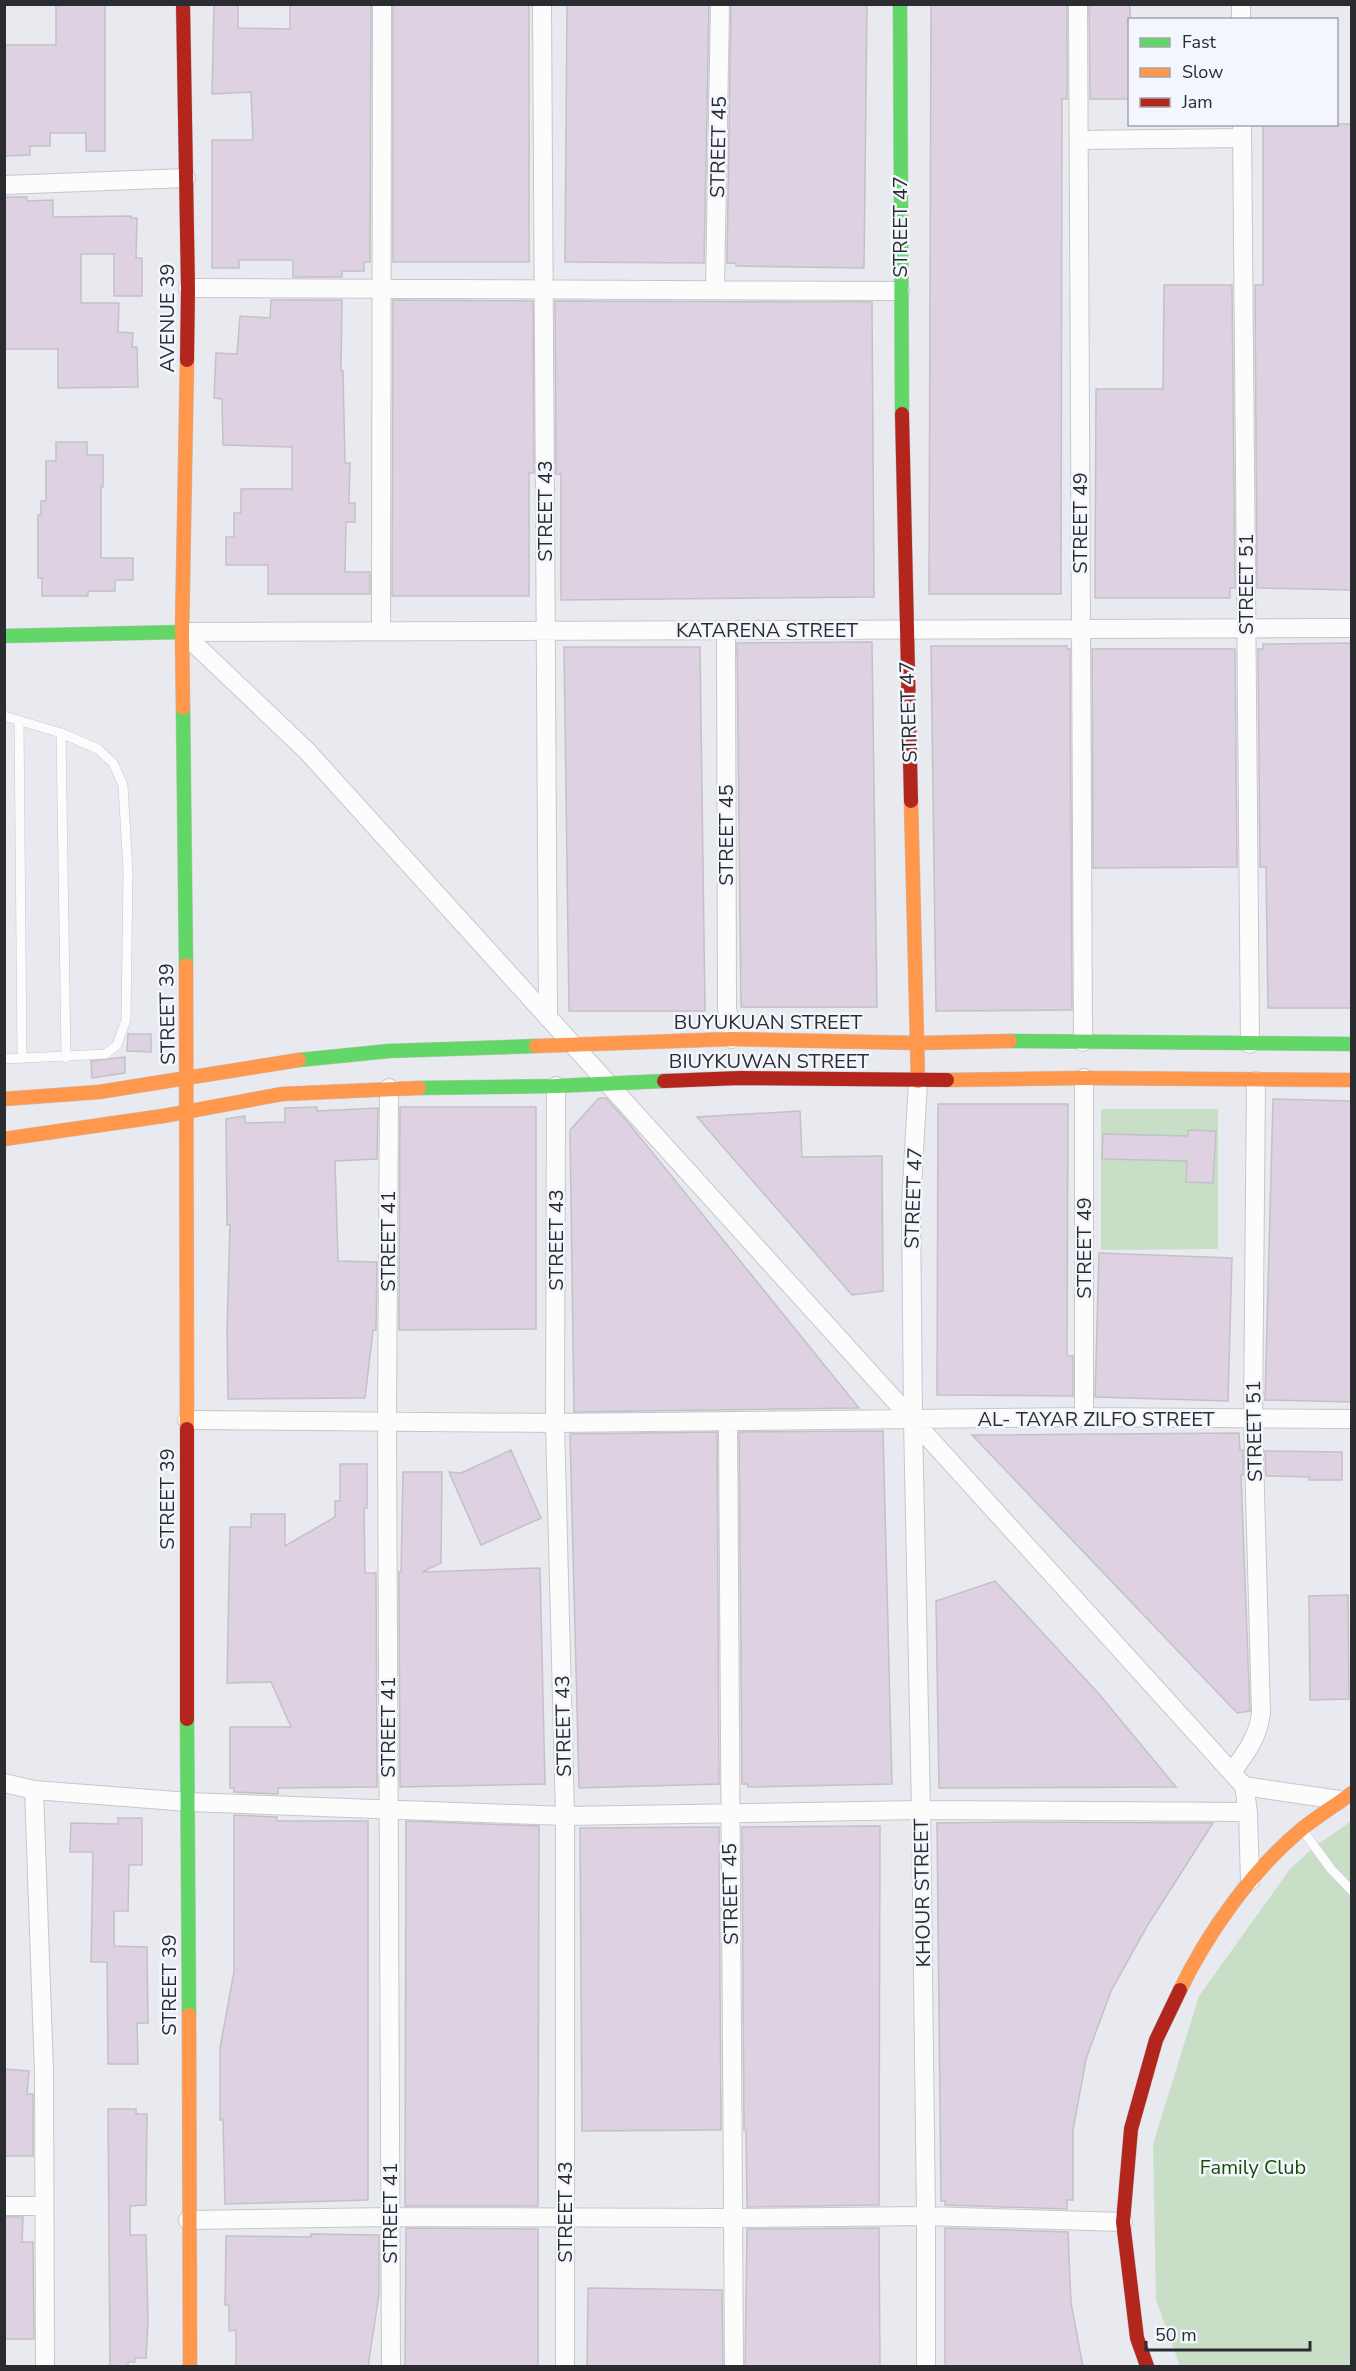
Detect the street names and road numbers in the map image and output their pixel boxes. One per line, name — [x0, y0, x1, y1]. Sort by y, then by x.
street label: STREET 45 — [704, 96, 733, 198]
street label: STREET 47 — [887, 176, 914, 278]
street label: AVENUE 39 — [154, 263, 181, 373]
street label: STREET 43 — [532, 460, 559, 562]
street label: STREET 49 — [1067, 472, 1094, 574]
street label: STREET 51 — [1233, 533, 1260, 635]
street label: KATARENA STREET — [676, 617, 858, 644]
street label: STREET 47 — [893, 661, 924, 763]
street label: STREET 45 — [713, 784, 740, 886]
street label: STREET 39 — [153, 963, 182, 1065]
street label: BUYUKUAN STREET — [674, 1009, 862, 1036]
street label: BIUYKUWAN STREET — [669, 1048, 869, 1075]
street label: STREET 47 — [898, 1147, 929, 1249]
street label: STREET 43 — [543, 1189, 570, 1291]
street label: STREET 41 — [375, 1190, 402, 1292]
street label: STREET 49 — [1071, 1197, 1098, 1299]
street label: STREET 51 — [1240, 1380, 1269, 1482]
street label: AL- TAYAR ZILFO STREET — [977, 1406, 1215, 1433]
street label: STREET 39 — [154, 1448, 181, 1550]
street label: STREET 43 — [549, 1675, 578, 1777]
street label: STREET 41 — [375, 1676, 402, 1778]
street label: KHOUR STREET — [908, 1818, 937, 1968]
street label: STREET 45 — [716, 1843, 745, 1945]
street label: STREET 39 — [156, 1934, 183, 2036]
street label: STREET 43 — [552, 2161, 579, 2263]
street label: STREET 41 — [377, 2162, 404, 2264]

